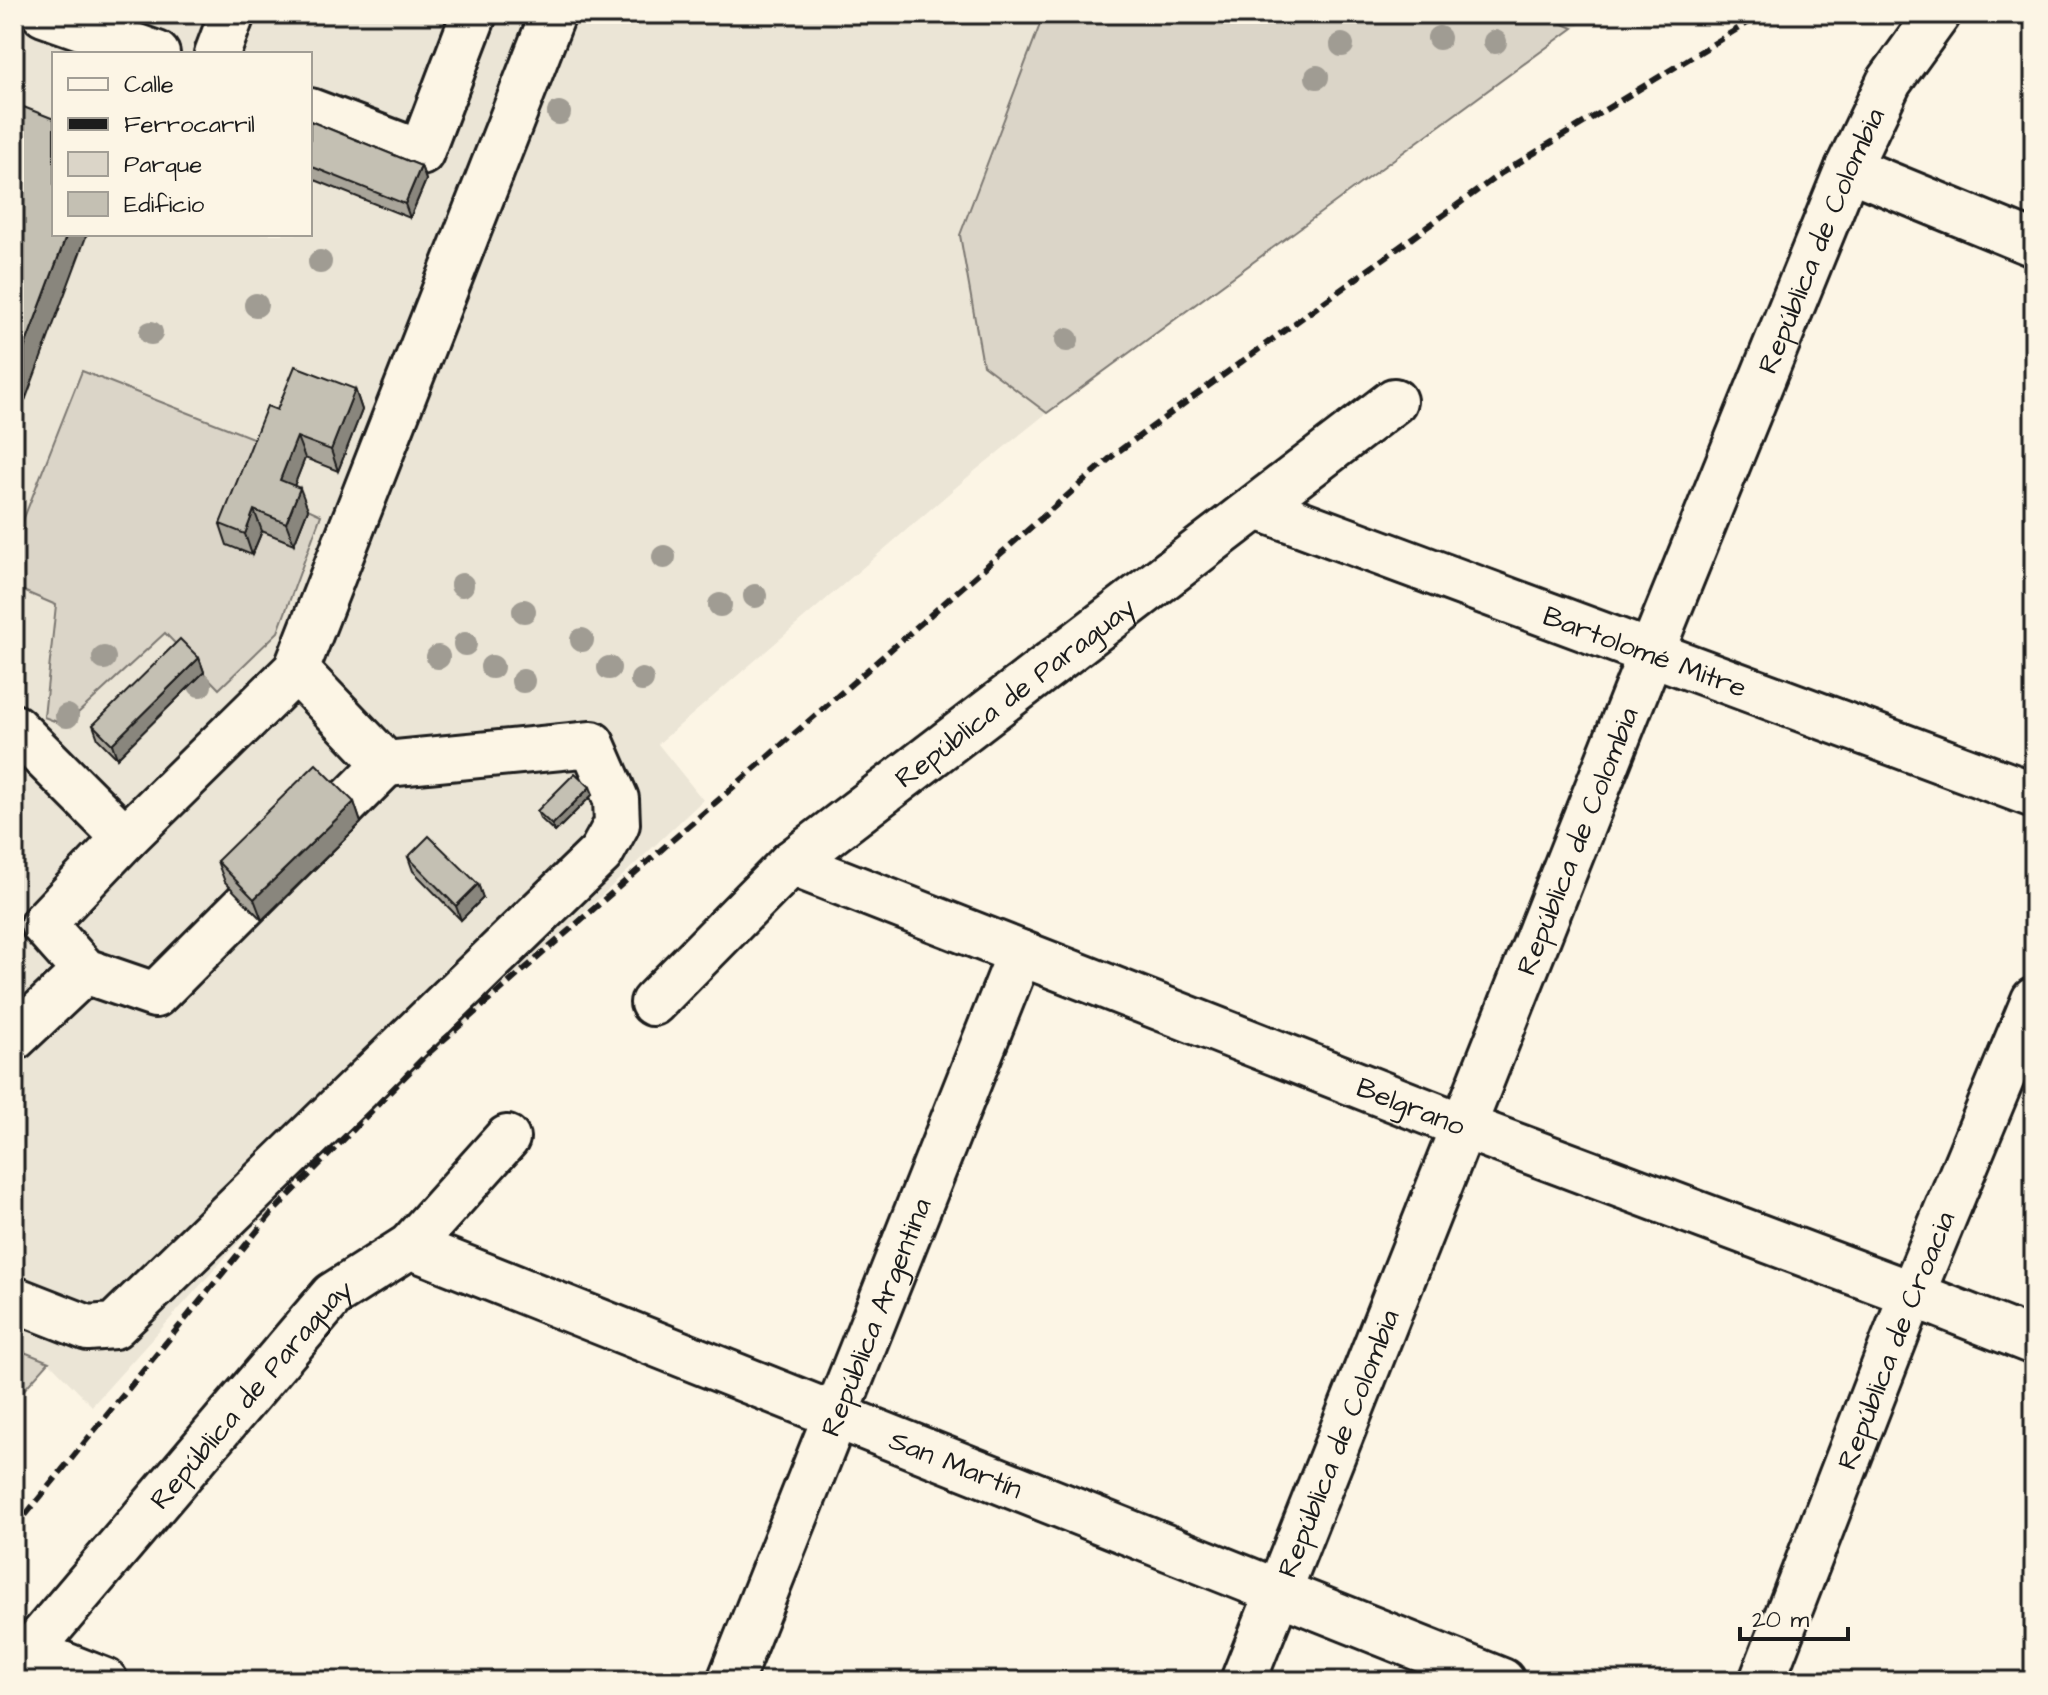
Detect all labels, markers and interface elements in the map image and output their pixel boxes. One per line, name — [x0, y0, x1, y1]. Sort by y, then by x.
legend — [52, 52, 312, 236]
text: Calle — [124, 68, 174, 102]
street label: República de Colombia — [1749, 102, 1895, 380]
text: Ferrocarril — [124, 108, 255, 142]
text: Parque — [124, 148, 202, 182]
text: Edificio — [124, 188, 205, 222]
street label: República de Paraguay — [887, 588, 1145, 798]
street label: Bartolomé Mitre — [1537, 597, 1752, 708]
street label: República de Colombia — [1507, 702, 1649, 981]
street label: Belgrano — [1351, 1068, 1471, 1146]
street label: República Argentina — [811, 1192, 941, 1442]
street label: República de Croacia — [1828, 1206, 1965, 1475]
street label: República de Paraguay — [141, 1270, 361, 1518]
street label: República de Colombia — [1268, 1304, 1410, 1583]
street label: San Martín — [883, 1421, 1028, 1509]
scale bar — [1740, 1591, 1848, 1641]
text: 20 m — [1752, 1603, 1809, 1637]

